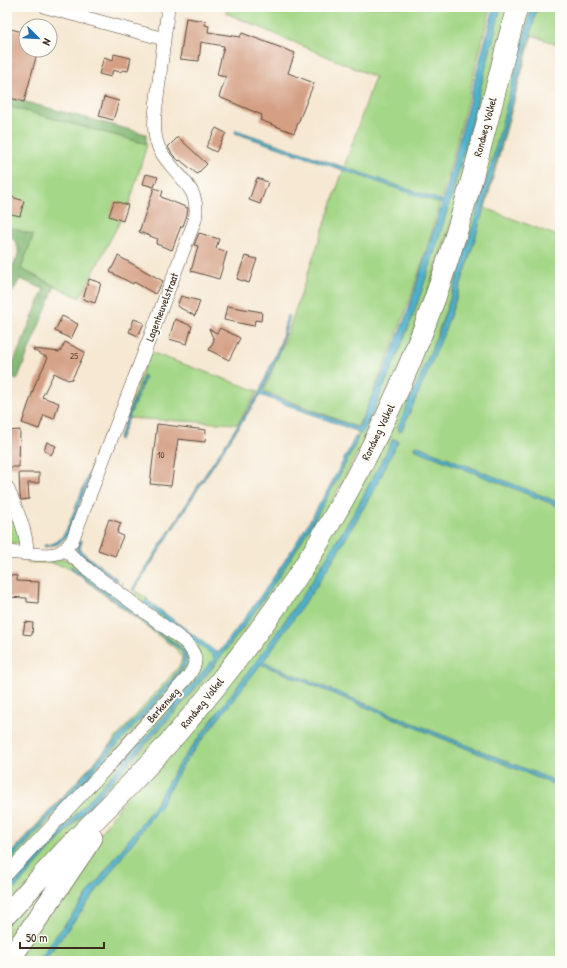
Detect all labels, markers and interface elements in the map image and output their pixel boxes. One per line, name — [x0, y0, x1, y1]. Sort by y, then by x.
north arrow — [18, 18, 58, 58]
text: N — [39, 37, 55, 48]
street label: Rondweg Volkel — [470, 96, 500, 158]
street label: Lagenheuvelstraat — [142, 270, 182, 343]
house number: 25 — [70, 350, 78, 362]
street label: Rondweg Volkel — [358, 401, 398, 462]
house number: 10 — [157, 449, 165, 461]
street label: Rondweg Volkel — [177, 675, 227, 731]
street label: Berkenweg — [144, 684, 182, 725]
scale bar — [20, 924, 104, 950]
text: 50 m — [26, 929, 47, 946]

